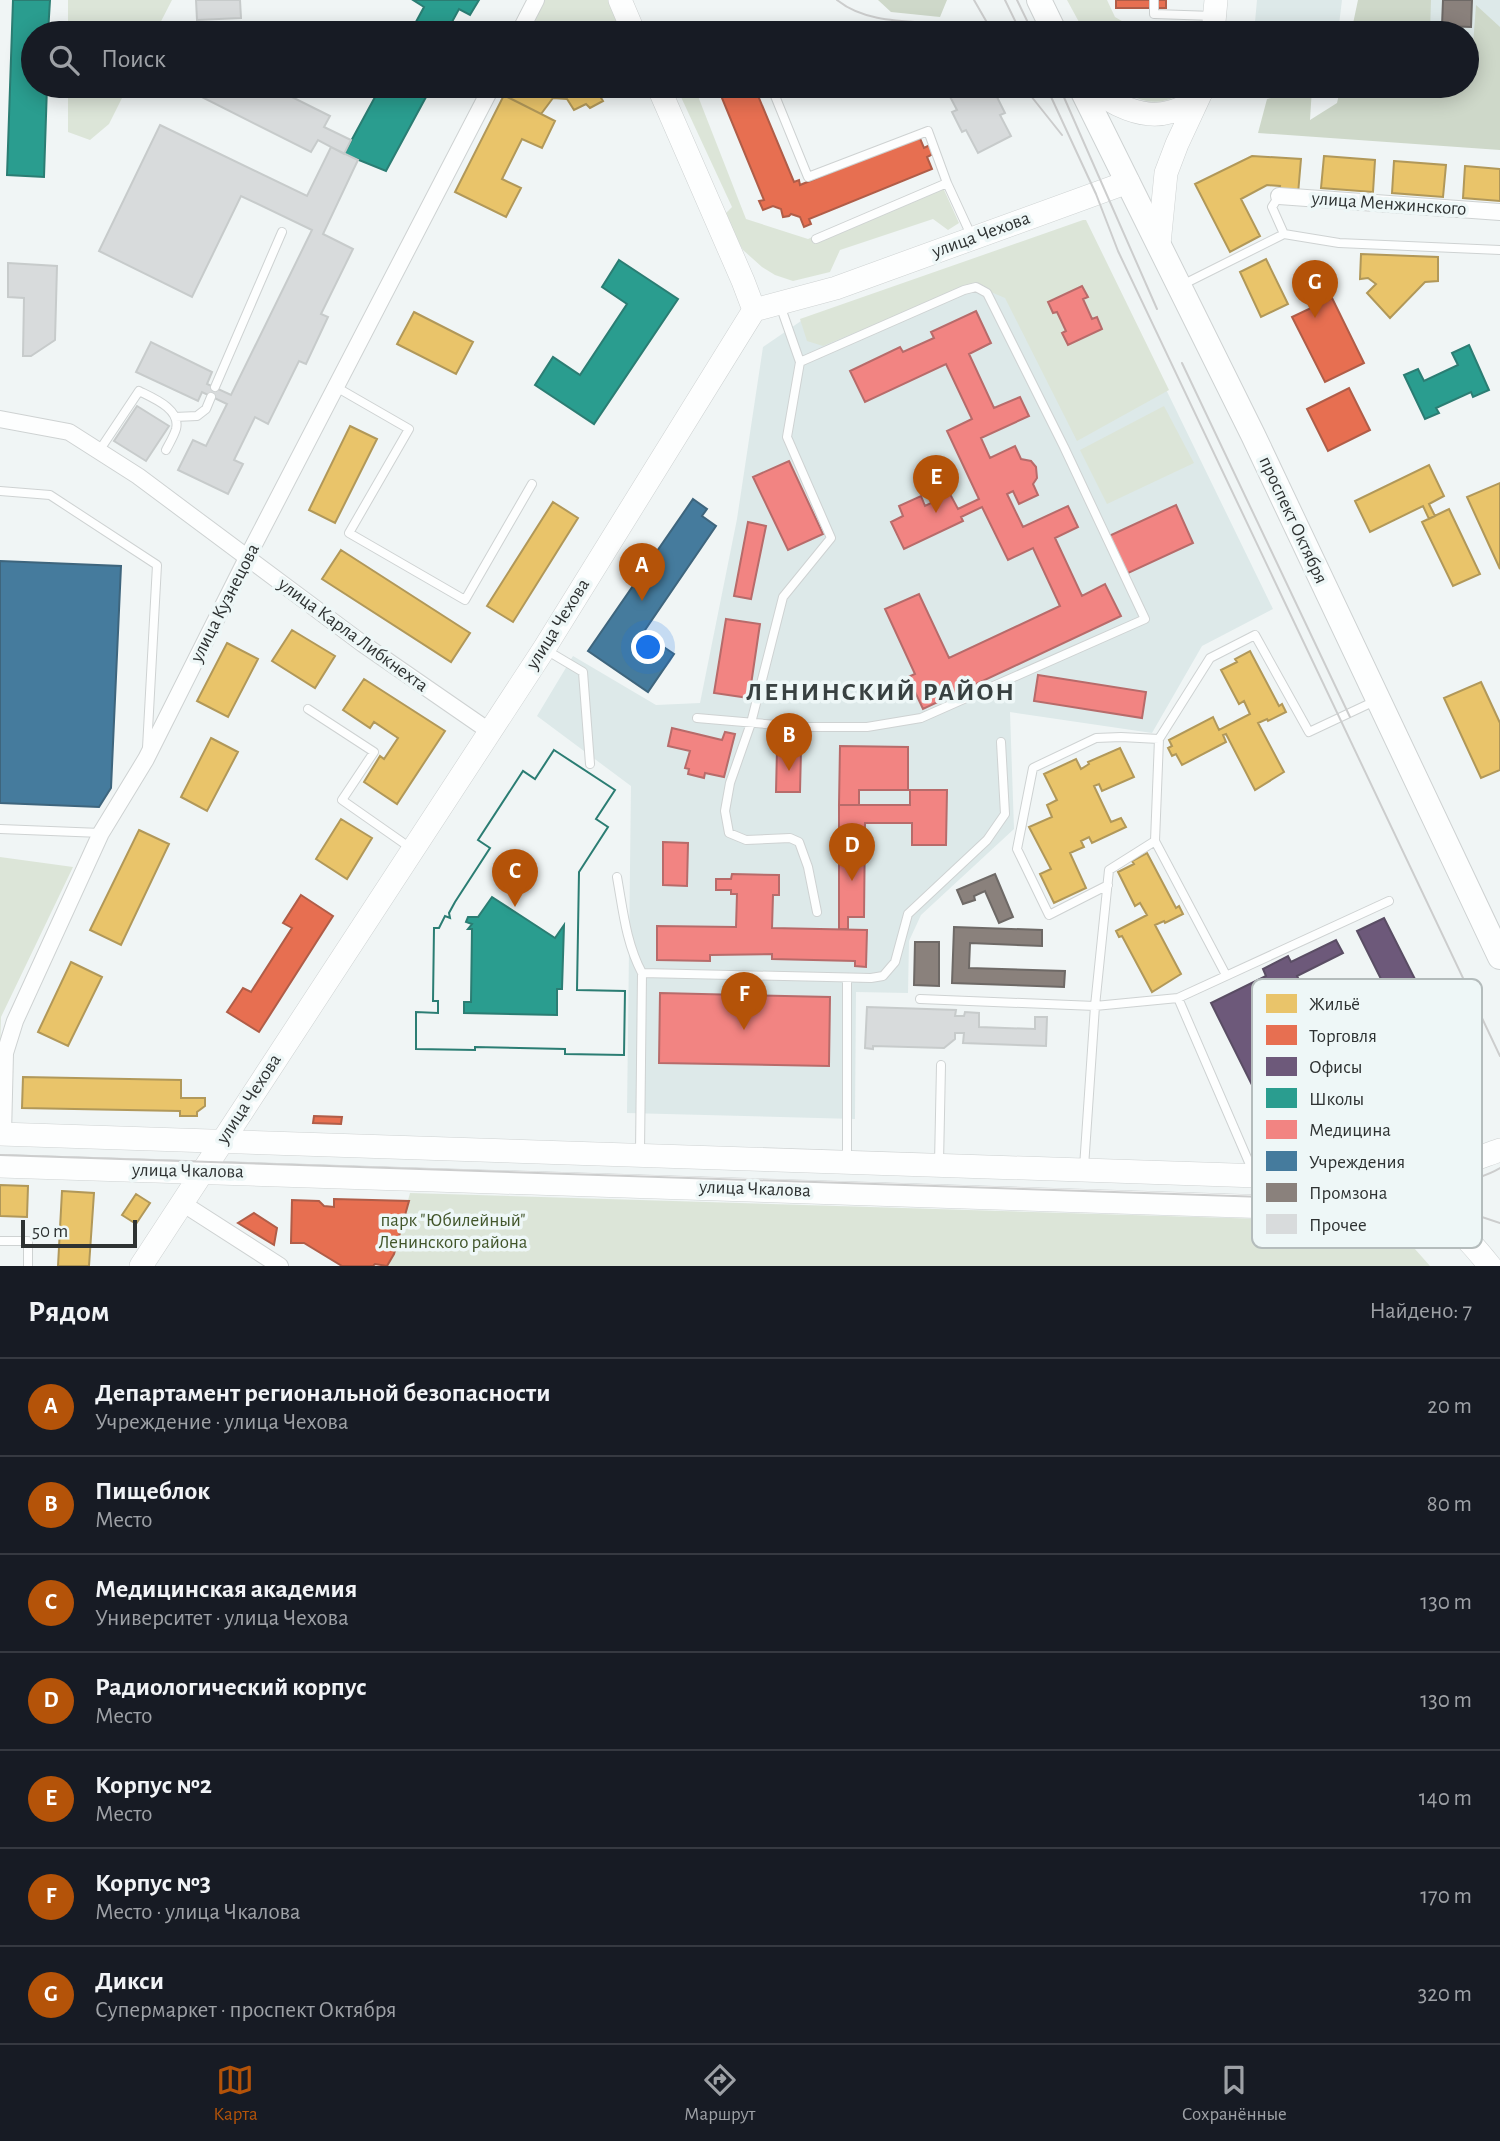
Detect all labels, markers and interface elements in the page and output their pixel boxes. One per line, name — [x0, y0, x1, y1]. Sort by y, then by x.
search box — [21, 21, 1479, 98]
icon: search — [45, 41, 83, 79]
text: Поиск — [101, 46, 166, 72]
street label: улица Менжинского — [1310, 189, 1467, 219]
street label: улица Чехова — [929, 208, 1033, 262]
pin: G — [1292, 260, 1338, 318]
street label: проспект Октября — [1255, 453, 1331, 587]
pin: E — [913, 455, 959, 513]
street label: улица Кузнецова — [187, 540, 263, 666]
pin: A — [619, 543, 665, 601]
street label: улица Карла Либкнехта — [274, 574, 432, 696]
street label: улица Чехова — [522, 575, 593, 673]
your location — [631, 630, 665, 664]
district label: ЛЕНИНСКИЙ РАЙОН — [746, 679, 1016, 705]
pin: B — [766, 713, 812, 771]
pin: D — [829, 823, 875, 881]
pin: C — [492, 849, 538, 907]
pin: F — [721, 972, 767, 1030]
legend — [1252, 979, 1482, 1248]
text: Жильё — [1309, 995, 1360, 1014]
text: Торговля — [1309, 1027, 1377, 1046]
street label: улица Чехова — [213, 1051, 285, 1148]
text: Офисы — [1309, 1058, 1362, 1077]
text: Школы — [1309, 1090, 1364, 1109]
text: Медицина — [1309, 1121, 1391, 1140]
text: Учреждения — [1309, 1153, 1405, 1172]
street label: улица Чкалова — [131, 1161, 244, 1181]
street label: улица Чкалова — [698, 1178, 812, 1200]
text: Промзона — [1309, 1184, 1388, 1203]
park label: парк "Юбилейный" Ленинского района — [378, 1211, 528, 1252]
text: Прочее — [1309, 1216, 1367, 1235]
scale bar — [21, 1217, 136, 1249]
text: 50 m — [32, 1222, 68, 1241]
text: Рядом — [28, 1297, 110, 1327]
text: Найдено: 7 — [1369, 1300, 1472, 1323]
text: Департамент региональной безопасности — [95, 1380, 550, 1406]
text: A — [44, 1395, 58, 1418]
text: 20 m — [1427, 1395, 1472, 1418]
text: Учреждение · улица Чехова — [95, 1411, 348, 1434]
text: Пищеблок — [95, 1478, 210, 1504]
text: B — [44, 1493, 58, 1516]
text: 80 m — [1427, 1493, 1472, 1516]
text: Место — [95, 1509, 152, 1532]
text: Медицинская академия — [95, 1576, 357, 1602]
text: C — [45, 1591, 57, 1614]
text: 130 m — [1420, 1591, 1472, 1614]
text: Университет · улица Чехова — [95, 1607, 349, 1630]
text: Радиологический корпус — [95, 1674, 367, 1700]
text: D — [43, 1689, 59, 1712]
text: 130 m — [1420, 1689, 1472, 1712]
text: Место — [95, 1705, 152, 1728]
text: Корпус №2 — [95, 1772, 212, 1798]
text: E — [45, 1787, 57, 1810]
text: 140 m — [1419, 1787, 1472, 1810]
text: Место — [95, 1803, 152, 1826]
text: Корпус №3 — [95, 1870, 211, 1896]
text: F — [46, 1885, 56, 1908]
text: 170 m — [1420, 1885, 1472, 1908]
text: Место · улица Чкалова — [95, 1901, 301, 1924]
text: Дикси — [95, 1968, 164, 1994]
text: G — [44, 1983, 58, 2006]
text: 320 m — [1418, 1983, 1472, 2006]
text: Супермаркет · проспект Октября — [95, 1999, 396, 2022]
tab: Карта — [213, 2061, 258, 2126]
tab: Маршрут — [684, 2061, 755, 2126]
tab: Сохранённые — [1182, 2061, 1287, 2126]

